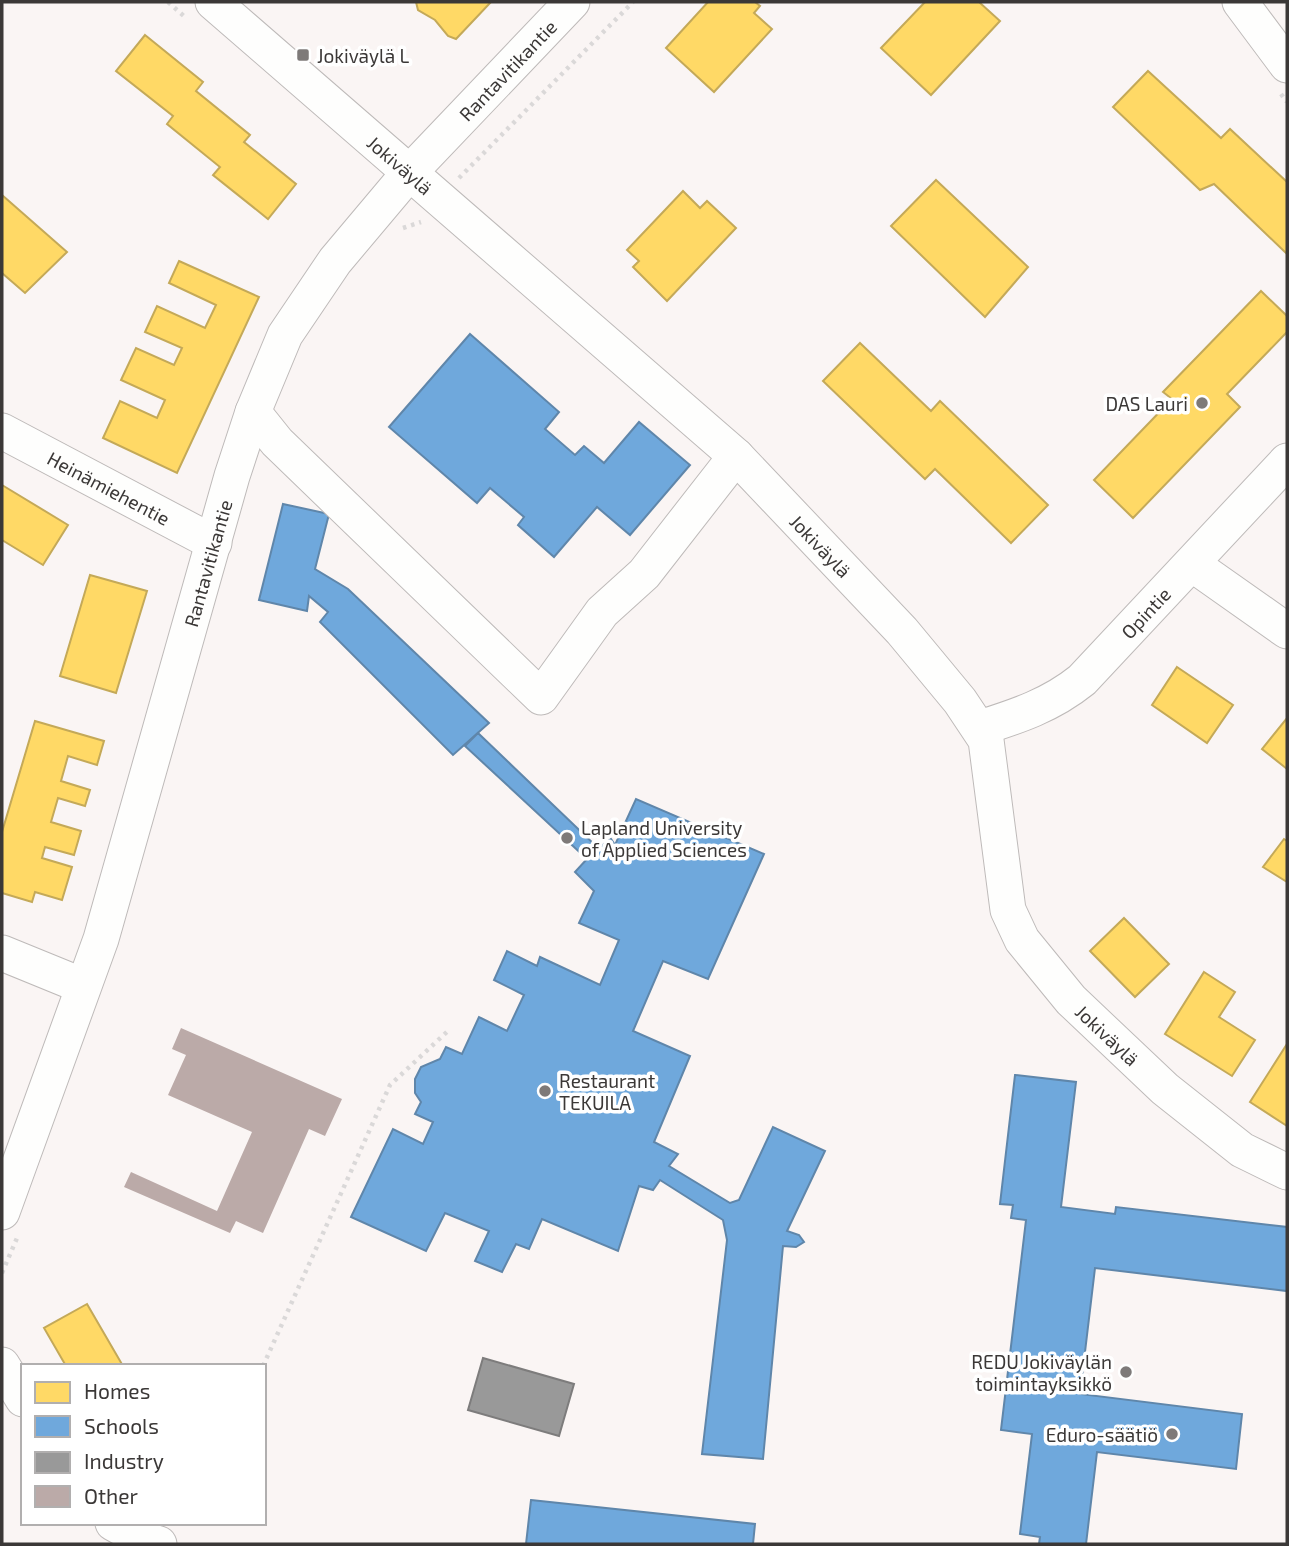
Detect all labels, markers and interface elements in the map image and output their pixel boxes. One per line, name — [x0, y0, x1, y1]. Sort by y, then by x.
street label: Rantavitikantie — [454, 15, 561, 125]
place label: Jokiväylä L — [317, 44, 409, 67]
marker: Jokiväylä L — [295, 47, 311, 63]
street label: Jokiväylä — [363, 130, 437, 199]
place label: DAS Lauri — [1105, 392, 1188, 415]
marker: DAS Lauri — [1194, 395, 1210, 411]
street label: Heinämiehentie — [44, 446, 174, 529]
street label: Rantavitikantie — [178, 497, 236, 629]
street label: Jokiväylä — [786, 509, 856, 582]
street label: Opintie — [1116, 582, 1175, 643]
place label: Lapland University of Applied Sciences — [581, 816, 747, 861]
marker: Lapland University of Applied Sciences — [559, 830, 575, 846]
street label: Jokiväylä — [1071, 999, 1144, 1070]
place label: Restaurant TEKUILA — [559, 1069, 655, 1114]
marker: Restaurant TEKUILA — [537, 1083, 553, 1099]
place label: REDU Jokiväylän toimintayksikkö — [971, 1350, 1112, 1395]
legend — [21, 1364, 266, 1525]
marker: REDU Jokiväylän toimintayksikkö — [1118, 1364, 1134, 1380]
text: Homes — [84, 1378, 150, 1403]
text: Schools — [84, 1413, 159, 1438]
place label: Eduro-säätiö — [1046, 1423, 1158, 1446]
marker: Eduro-säätiö — [1164, 1426, 1180, 1442]
text: Industry — [84, 1448, 164, 1473]
text: Other — [84, 1483, 139, 1508]

